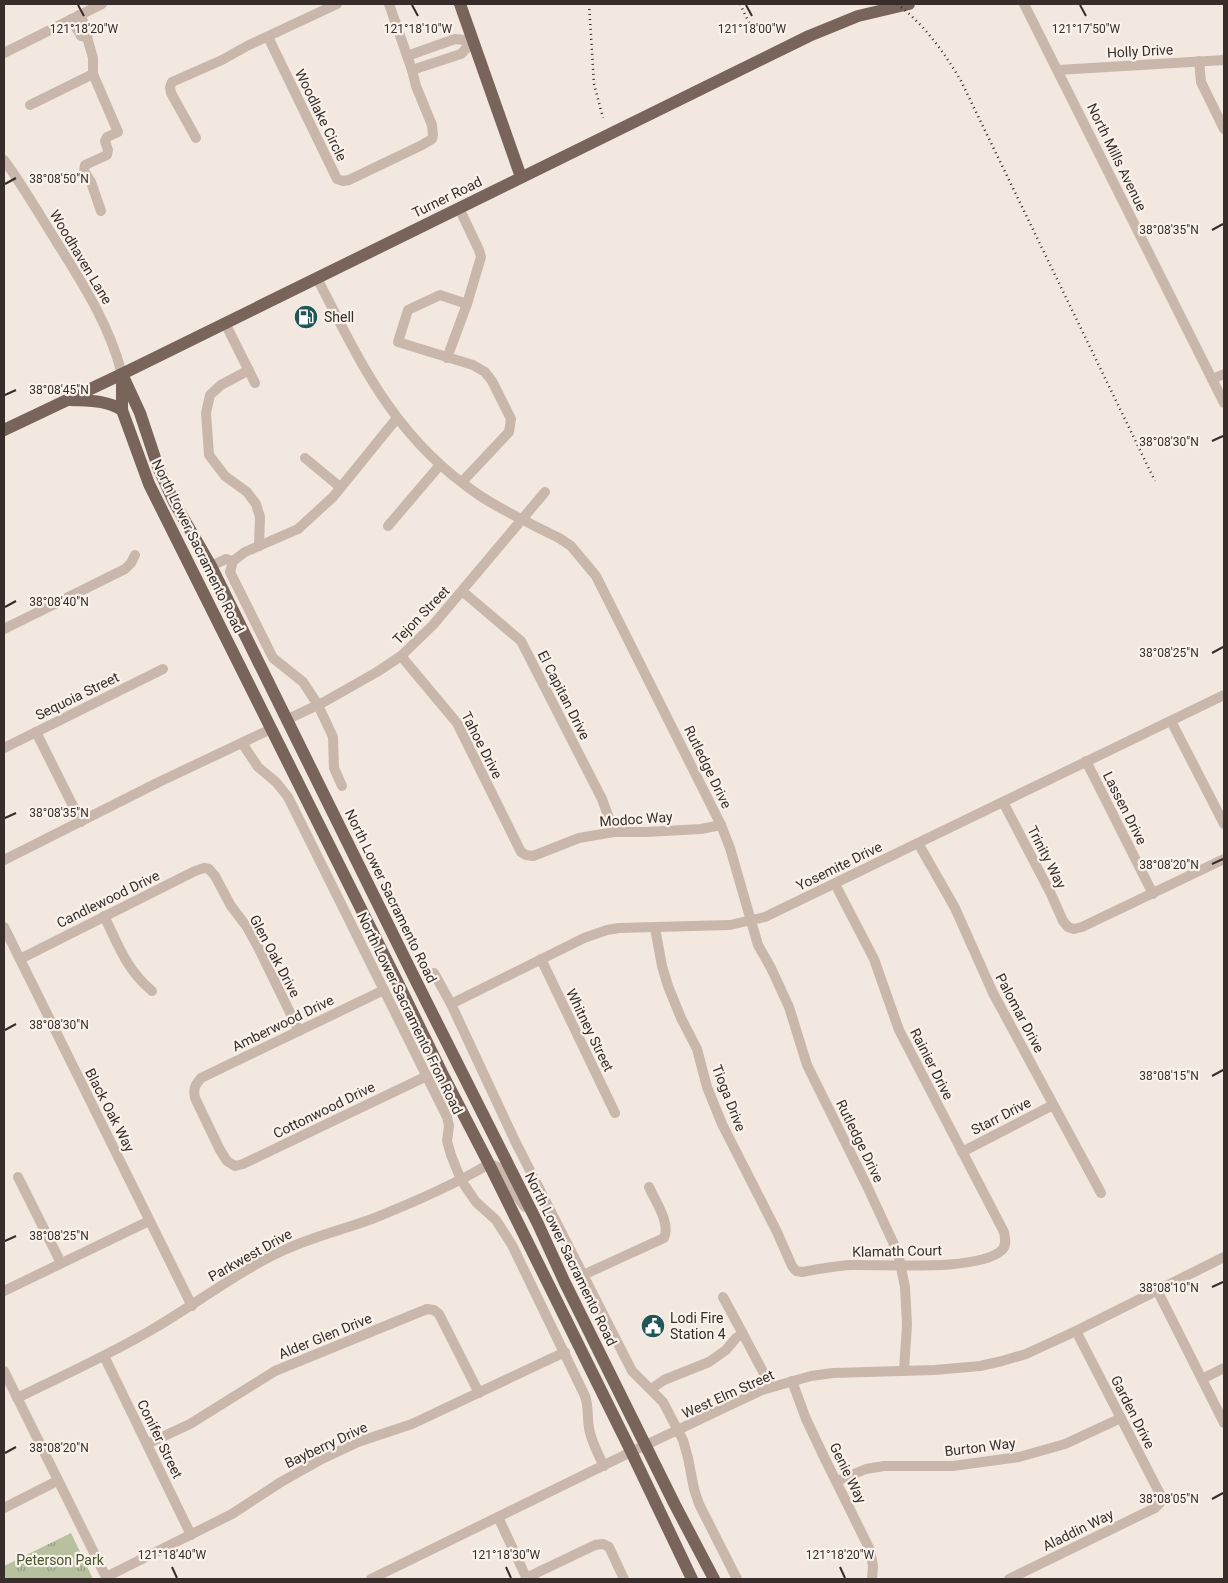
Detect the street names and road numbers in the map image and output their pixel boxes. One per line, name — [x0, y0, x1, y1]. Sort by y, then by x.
street label: Holly Drive — [1106, 41, 1174, 61]
street label: Woodlake Circle — [292, 66, 350, 164]
street label: North Mills Avenue — [1084, 101, 1150, 213]
street label: Turner Road — [409, 173, 485, 221]
street label: Woodhaven Lane — [47, 207, 115, 307]
street label: North Lower Sacramento Road — [149, 457, 247, 635]
street label: Tejon Street — [389, 582, 453, 647]
street label: El Capitan Drive — [535, 648, 593, 742]
street label: Sequoia Street — [33, 669, 122, 723]
street label: Tahoe Drive — [458, 709, 506, 781]
street label: Rutledge Drive — [681, 723, 735, 811]
street label: Lassen Drive — [1100, 769, 1150, 847]
street label: North Lower Sacramento Road — [342, 807, 440, 985]
street label: Modoc Way — [599, 808, 673, 830]
street label: Trinity Way — [1024, 823, 1070, 891]
street label: Yosemite Drive — [794, 838, 884, 894]
street label: Candlewood Drive — [54, 867, 162, 931]
street label: North Lower Sacramento Fron Road — [354, 909, 466, 1117]
street label: Glen Oak Drive — [247, 912, 303, 1000]
street label: Palomar Drive — [992, 971, 1048, 1055]
street label: Whitney Street — [563, 986, 617, 1074]
street label: Amberwood Drive — [230, 992, 336, 1054]
street label: Rainier Drive — [907, 1026, 957, 1102]
street label: Tioga Drive — [709, 1062, 749, 1134]
street label: Black Oak Way — [82, 1065, 138, 1155]
street label: Cottonwood Drive — [271, 1078, 377, 1142]
street label: Starr Drive — [968, 1094, 1034, 1138]
street label: Rutledge Drive — [833, 1097, 887, 1185]
street label: North Lower Sacramento Road — [522, 1170, 620, 1348]
street label: Parkwest Drive — [205, 1225, 295, 1285]
street label: Klamath Court — [852, 1242, 943, 1260]
street label: Alder Glen Drive — [276, 1310, 374, 1362]
street label: West Elm Street — [680, 1366, 777, 1421]
street label: Garden Drive — [1108, 1373, 1158, 1451]
street label: Conifer Street — [134, 1397, 186, 1481]
street label: Bayberry Drive — [282, 1419, 370, 1471]
street label: Burton Way — [944, 1435, 1017, 1459]
street label: Genie Way — [826, 1440, 870, 1506]
street label: Aladdin Way — [1040, 1506, 1116, 1554]

